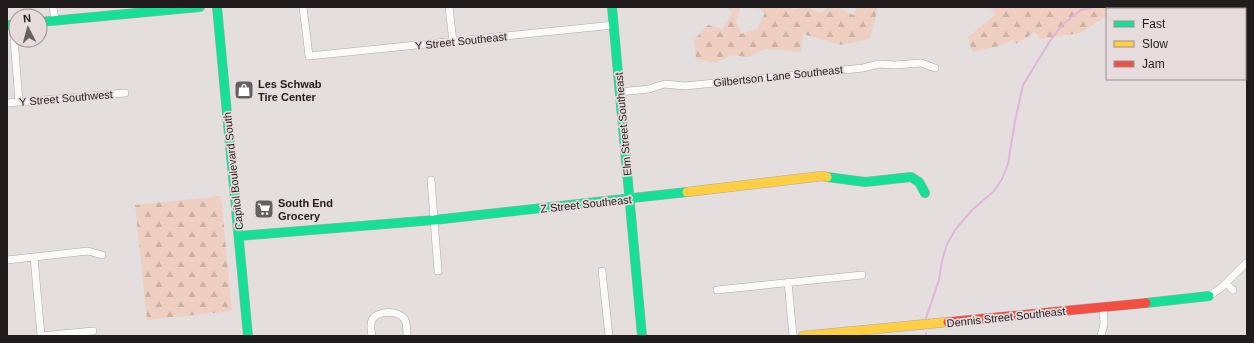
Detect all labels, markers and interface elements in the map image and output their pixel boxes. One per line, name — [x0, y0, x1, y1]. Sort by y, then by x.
north arrow — [8, 8, 48, 48]
legend — [1106, 8, 1246, 80]
text: N — [22, 12, 32, 24]
text: Fast — [1142, 17, 1166, 31]
street label: Y Street Southeast — [415, 30, 507, 52]
text: Slow — [1142, 37, 1168, 51]
text: Jam — [1142, 57, 1165, 71]
street label: Gilbertson Lane Southeast — [713, 63, 843, 89]
street label: Elm Street Southeast — [612, 72, 634, 176]
place label: Les Schwab Tire Center — [258, 78, 322, 103]
shop icon: Les Schwab Tire Center — [233, 79, 255, 101]
street label: Y Street Southwest — [19, 88, 113, 108]
street label: Capitol Boulevard South — [221, 111, 245, 231]
street label: Z Street Southeast — [540, 193, 632, 215]
place label: South End Grocery — [278, 197, 333, 222]
supermarket icon: South End Grocery — [253, 198, 275, 220]
street label: Dennis Street Southeast — [946, 305, 1066, 329]

